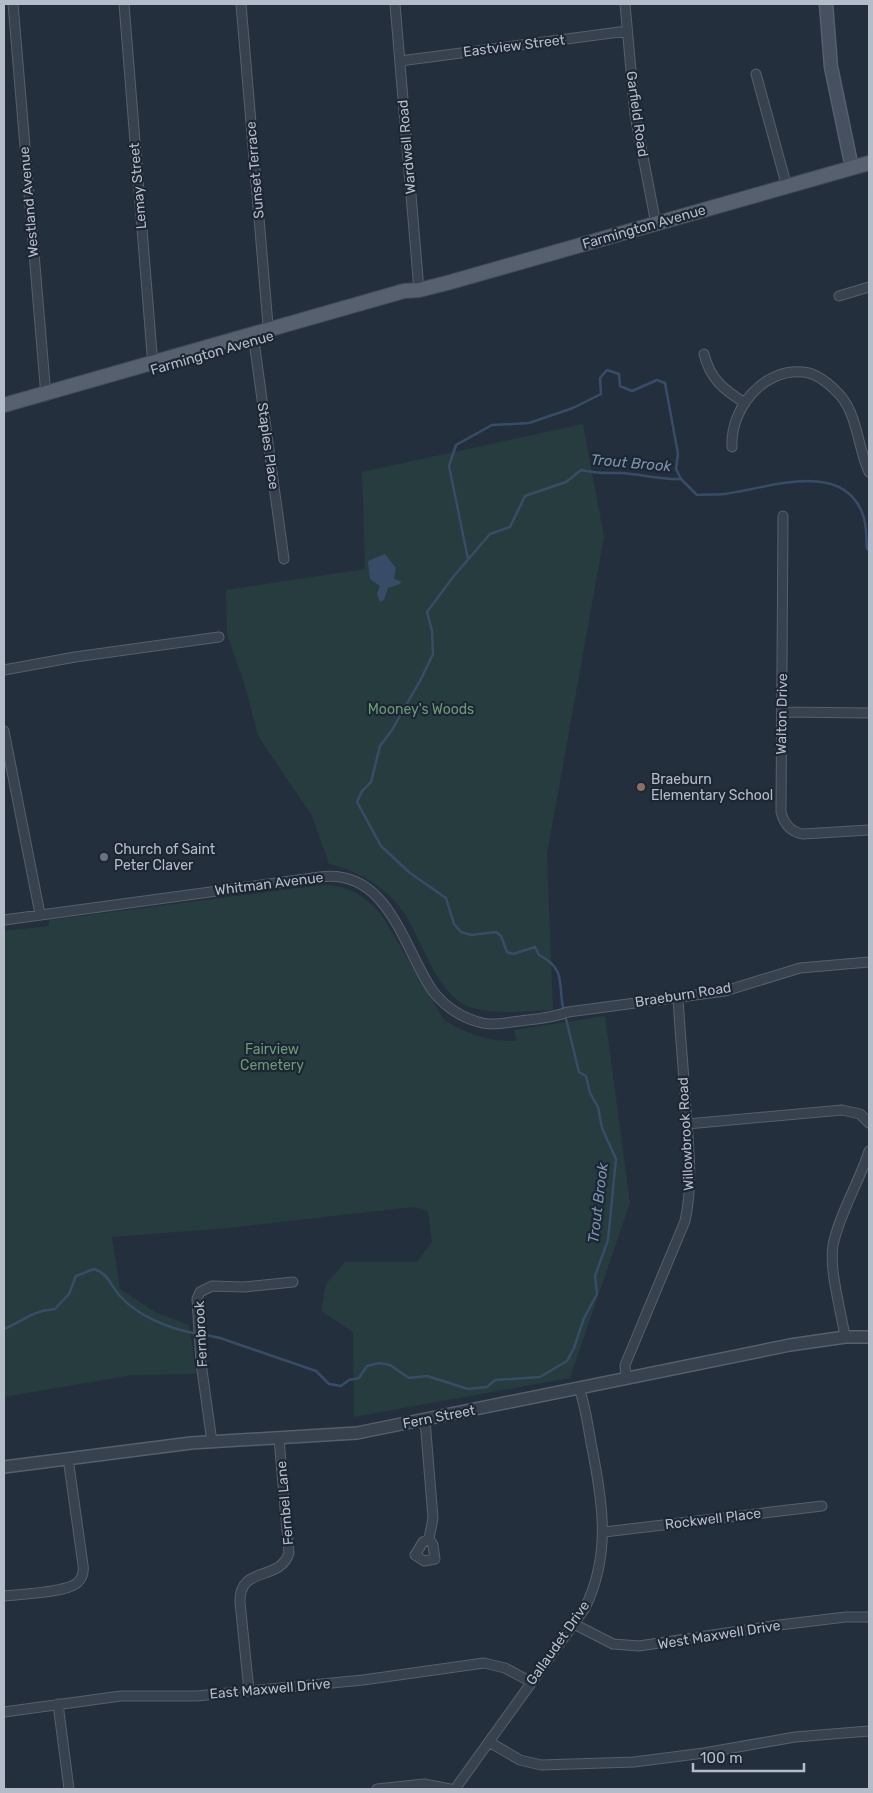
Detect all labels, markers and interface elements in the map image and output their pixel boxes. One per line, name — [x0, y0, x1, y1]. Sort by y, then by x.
street label: Eastview Street — [462, 31, 566, 61]
street label: Garfield Road — [623, 70, 651, 158]
street label: Wardwell Road — [394, 99, 420, 195]
street label: Sunset Terrace — [242, 121, 268, 219]
street label: Lemay Street — [126, 141, 150, 230]
street label: Westland Avenue — [16, 146, 42, 258]
street label: Farmington Avenue — [580, 201, 708, 253]
street label: Farmington Avenue — [148, 327, 276, 379]
street label: Staples Place — [253, 401, 283, 491]
water label: Trout Brook — [590, 451, 672, 476]
street label: Walton Drive — [773, 673, 791, 755]
park label: Mooney's Woods — [368, 701, 474, 718]
place label: Braeburn Elementary School — [651, 771, 773, 804]
marker: Braeburn Elementary School — [635, 781, 647, 793]
place label: Church of Saint Peter Claver — [114, 841, 216, 874]
marker: Church of Saint Peter Claver — [98, 851, 110, 863]
street label: Whitman Avenue — [214, 869, 324, 899]
street label: Braeburn Road — [634, 979, 732, 1011]
park label: Fairview Cemetery — [240, 1041, 304, 1074]
street label: Willowbrook Road — [675, 1077, 697, 1191]
water label: Trout Brook — [584, 1161, 612, 1244]
street label: Fernbrook — [191, 1300, 211, 1368]
street label: Fern Street — [401, 1402, 477, 1432]
street label: Fernbel Lane — [273, 1460, 297, 1546]
street label: Rockwell Place — [664, 1505, 762, 1533]
street label: Gallaudet Drive — [523, 1597, 593, 1688]
street label: West Maxwell Drive — [656, 1617, 782, 1653]
street label: East Maxwell Drive — [209, 1675, 331, 1703]
scale bar — [693, 1740, 804, 1772]
text: 100 m — [700, 1749, 742, 1767]

